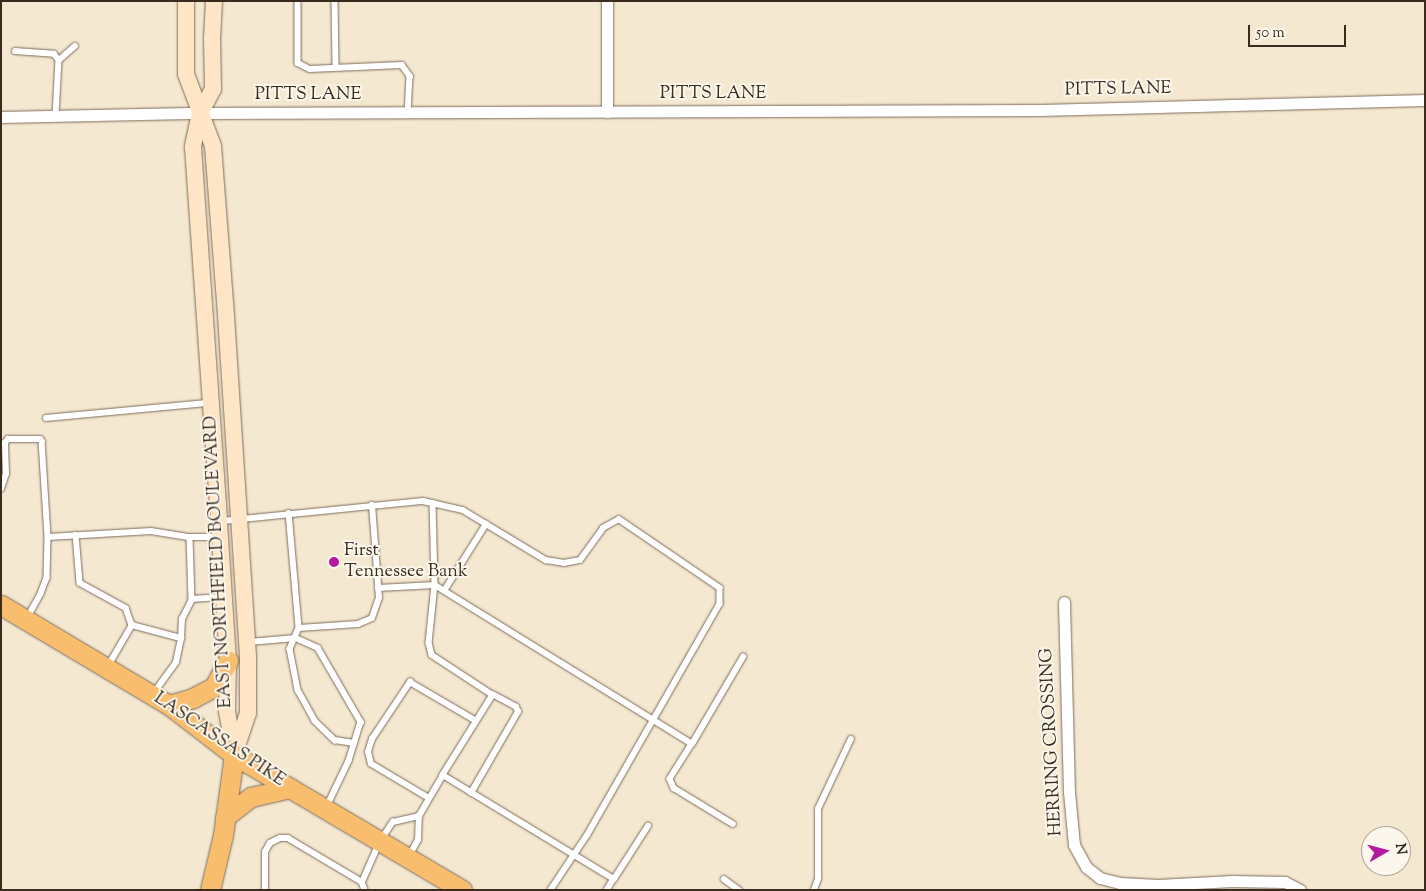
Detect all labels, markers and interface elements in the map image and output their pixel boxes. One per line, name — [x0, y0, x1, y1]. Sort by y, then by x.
scale bar — [1251, 15, 1348, 47]
text: 50 m — [1256, 23, 1285, 44]
street label: PITTS LANE — [1065, 78, 1171, 102]
street label: PITTS LANE — [660, 83, 766, 105]
street label: PITTS LANE — [255, 84, 361, 106]
street label: EAST NORTHFIELD BOULEVARD — [201, 415, 237, 709]
place label: First Tennessee Bank — [344, 541, 468, 584]
marker: First Tennessee Bank — [328, 556, 340, 568]
street label: HERRING CROSSING — [1036, 647, 1068, 837]
street label: LASCASSAS PIKE — [149, 688, 289, 792]
north arrow — [1361, 826, 1411, 876]
text: N — [1389, 842, 1411, 856]

